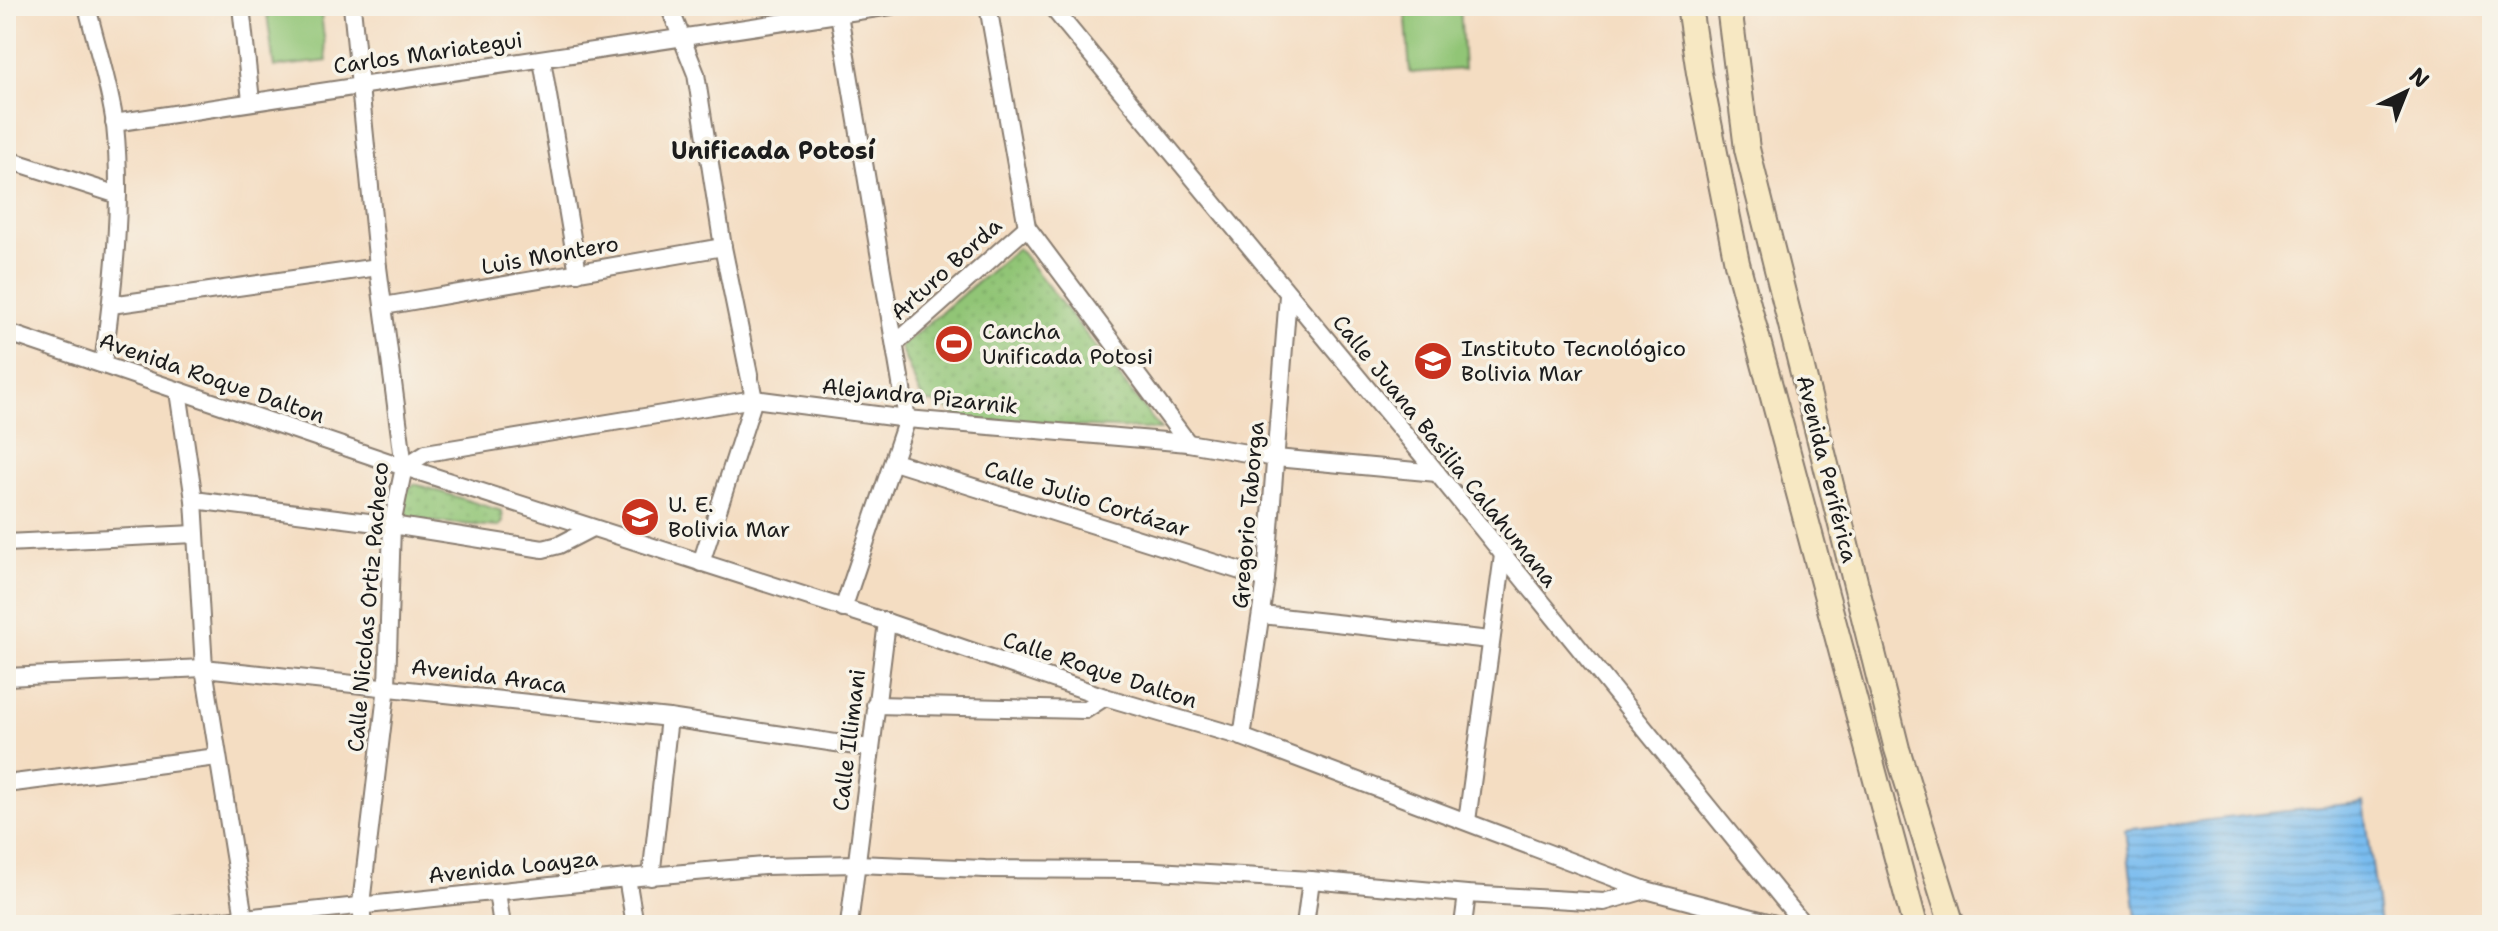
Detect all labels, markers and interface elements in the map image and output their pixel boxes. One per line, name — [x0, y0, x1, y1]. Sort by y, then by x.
street label: Carlos Mariategui — [332, 25, 524, 81]
north arrow — [2366, 52, 2446, 132]
text: N — [2403, 61, 2436, 94]
district label: Unificada Potosí — [671, 135, 876, 167]
street label: Arturo Borda — [884, 211, 1008, 327]
street label: Luis Montero — [479, 229, 621, 281]
street label: Calle Juana Basilia Calahumana — [1326, 309, 1564, 593]
place label: Cancha Unificada Potosi — [982, 317, 1153, 371]
sports icon: Cancha Unificada Potosi — [933, 323, 975, 365]
street label: Avenida Roque Dalton — [95, 326, 329, 430]
place label: Instituto Tecnológico Bolivia Mar — [1461, 334, 1686, 388]
school or university icon: Instituto Tecnológico Bolivia Mar — [1412, 340, 1454, 382]
street label: Alejandra Pizarnik — [821, 371, 1019, 421]
street label: Avenida Periférica — [1790, 372, 1864, 566]
street label: Gregorio Taborga — [1225, 420, 1271, 610]
street label: Calle Julio Cortázar — [981, 454, 1193, 544]
street label: Calle Nicolas Ortiz Pacheco — [341, 461, 395, 753]
place label: U. E. Bolivia Mar — [668, 490, 790, 544]
school or university icon: U. E. Bolivia Mar — [619, 496, 661, 538]
street label: Calle Roque Dalton — [999, 625, 1201, 715]
street label: Avenida Araca — [410, 652, 569, 700]
street label: Calle Illimani — [826, 667, 872, 813]
street label: Avenida Loayza — [427, 844, 600, 890]

